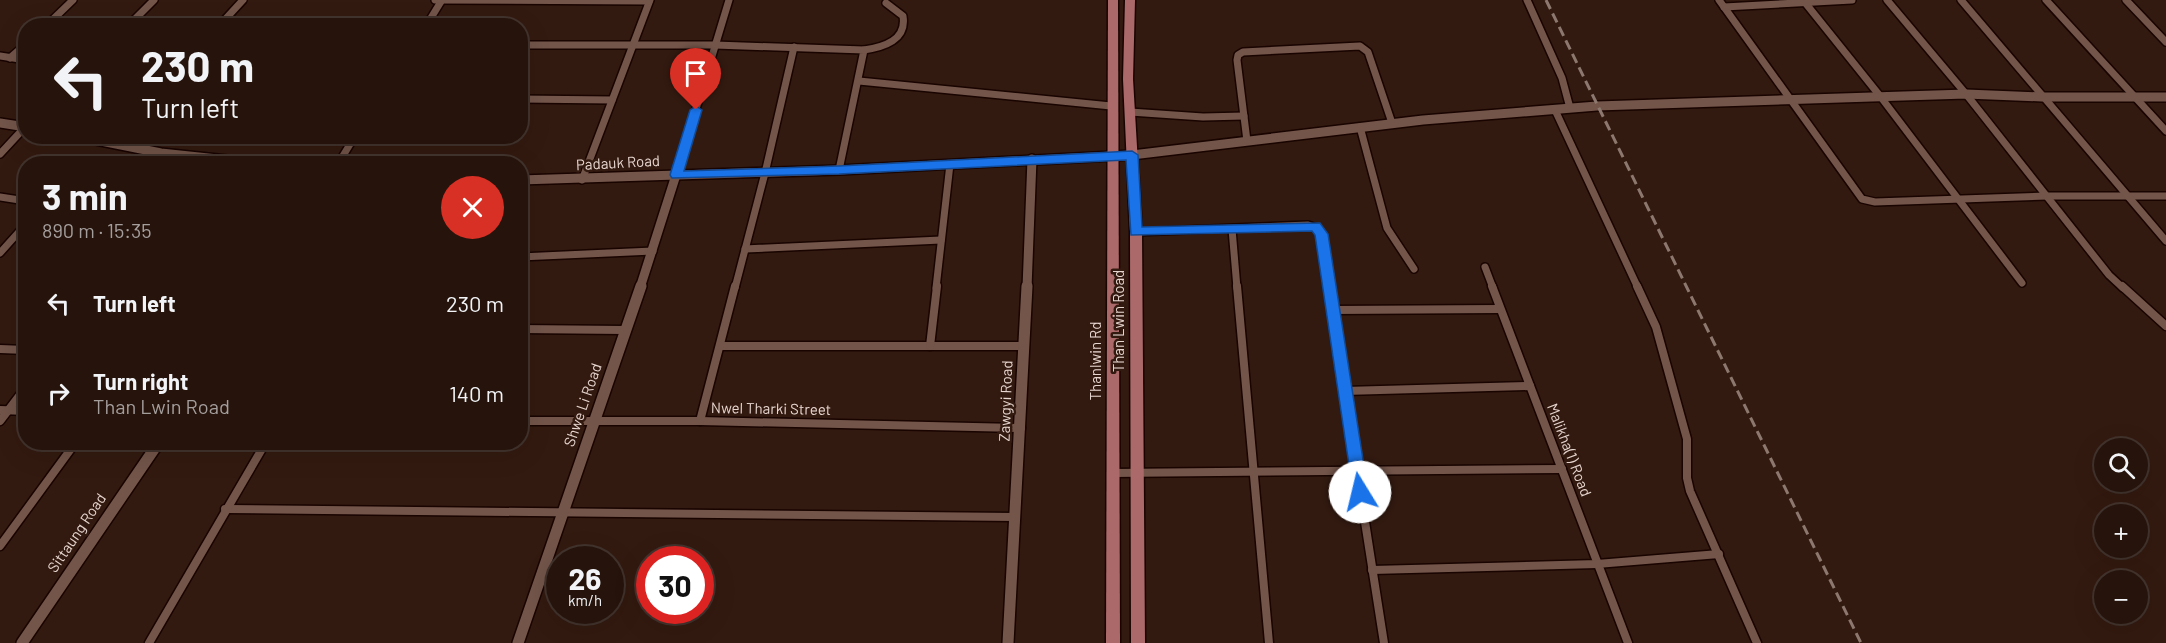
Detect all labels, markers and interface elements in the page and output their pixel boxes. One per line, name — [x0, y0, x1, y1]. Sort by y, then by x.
text: 230 m — [141, 40, 254, 90]
icon: left — [42, 42, 120, 120]
pin — [670, 48, 721, 110]
icon: arrive — [679, 57, 712, 90]
text: Turn left — [141, 91, 239, 123]
street label: Padauk Road — [575, 151, 660, 173]
text: 3 min — [42, 174, 128, 217]
button: close — [441, 176, 504, 239]
text: 890 m · 15:35 — [42, 218, 152, 242]
street label: Than Lwin Road — [1109, 270, 1127, 372]
icon: left — [42, 287, 75, 320]
text: Turn left — [93, 290, 176, 316]
text: 230 m — [446, 290, 504, 316]
street label: Thanlwin Rd — [1086, 322, 1104, 400]
street label: Zawgyi Road — [995, 360, 1015, 442]
street label: Shwe Li Road — [559, 361, 605, 449]
text: Turn right — [93, 368, 188, 394]
icon: right — [42, 377, 75, 410]
text: 140 m — [449, 380, 504, 406]
text: Than Lwin Road — [93, 394, 230, 418]
street label: Nwel Tharki Street — [711, 398, 831, 418]
street label: Malikha(1) Road — [1544, 401, 1596, 499]
map controls — [2094, 438, 2148, 624]
button: search — [2094, 438, 2148, 492]
position arrow — [1328, 460, 1392, 524]
street label: Sittaung Road — [43, 489, 109, 575]
button: + — [2094, 504, 2148, 558]
speed limit sign: 30 — [636, 546, 714, 624]
text: 26 — [569, 560, 601, 596]
button: − — [2094, 570, 2148, 624]
text: km/h — [568, 591, 602, 609]

